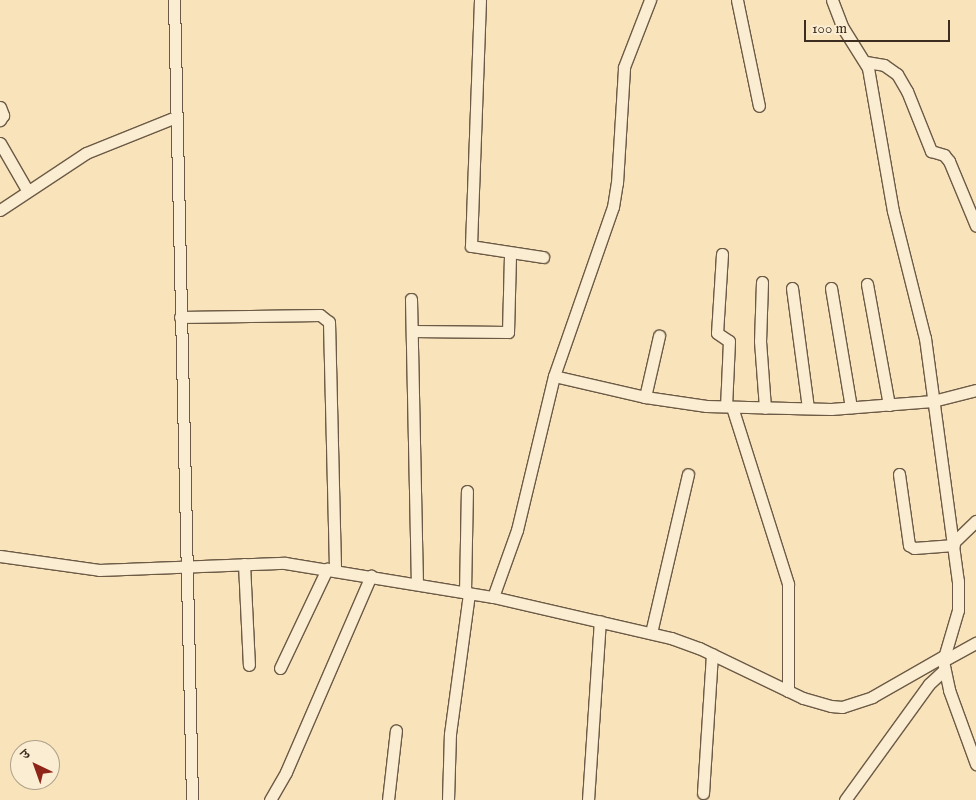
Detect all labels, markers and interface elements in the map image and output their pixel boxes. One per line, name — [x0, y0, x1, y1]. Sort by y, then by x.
scale bar — [806, 10, 952, 42]
text: 100 m — [812, 19, 847, 38]
north arrow — [10, 740, 60, 790]
text: उ — [17, 746, 34, 764]

